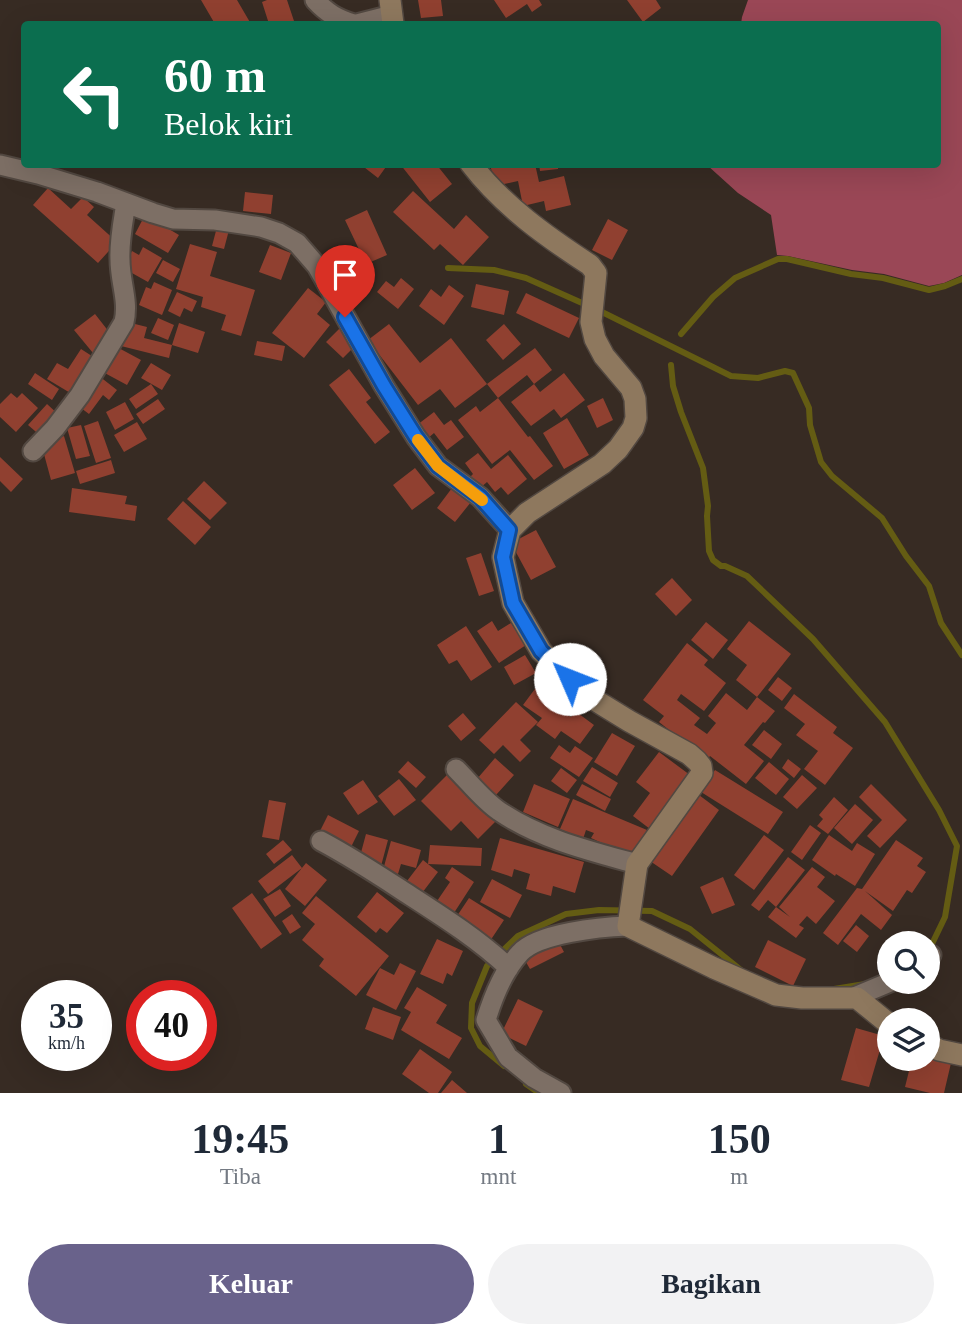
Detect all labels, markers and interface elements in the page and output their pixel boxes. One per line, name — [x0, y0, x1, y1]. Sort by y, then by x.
text: 60 m — [164, 48, 266, 103]
icon: left — [49, 49, 140, 140]
text: Belok kiri — [164, 106, 293, 142]
pin — [315, 245, 375, 317]
icon: arrive — [326, 256, 364, 294]
position arrow — [533, 642, 607, 716]
map controls — [877, 931, 940, 1071]
button: search — [877, 931, 940, 994]
speed limit sign: 40 — [126, 980, 217, 1071]
text: 35 — [49, 997, 84, 1036]
button: layers — [877, 1008, 940, 1071]
text: km/h — [48, 1033, 85, 1053]
text: 19:45 — [191, 1116, 289, 1162]
text: 1 — [488, 1116, 509, 1162]
text: 150 — [708, 1116, 771, 1162]
text: Tiba — [220, 1164, 261, 1189]
text: mnt — [481, 1164, 516, 1189]
text: m — [730, 1164, 748, 1189]
button: Keluar — [28, 1244, 474, 1324]
button: Bagikan — [488, 1244, 934, 1324]

